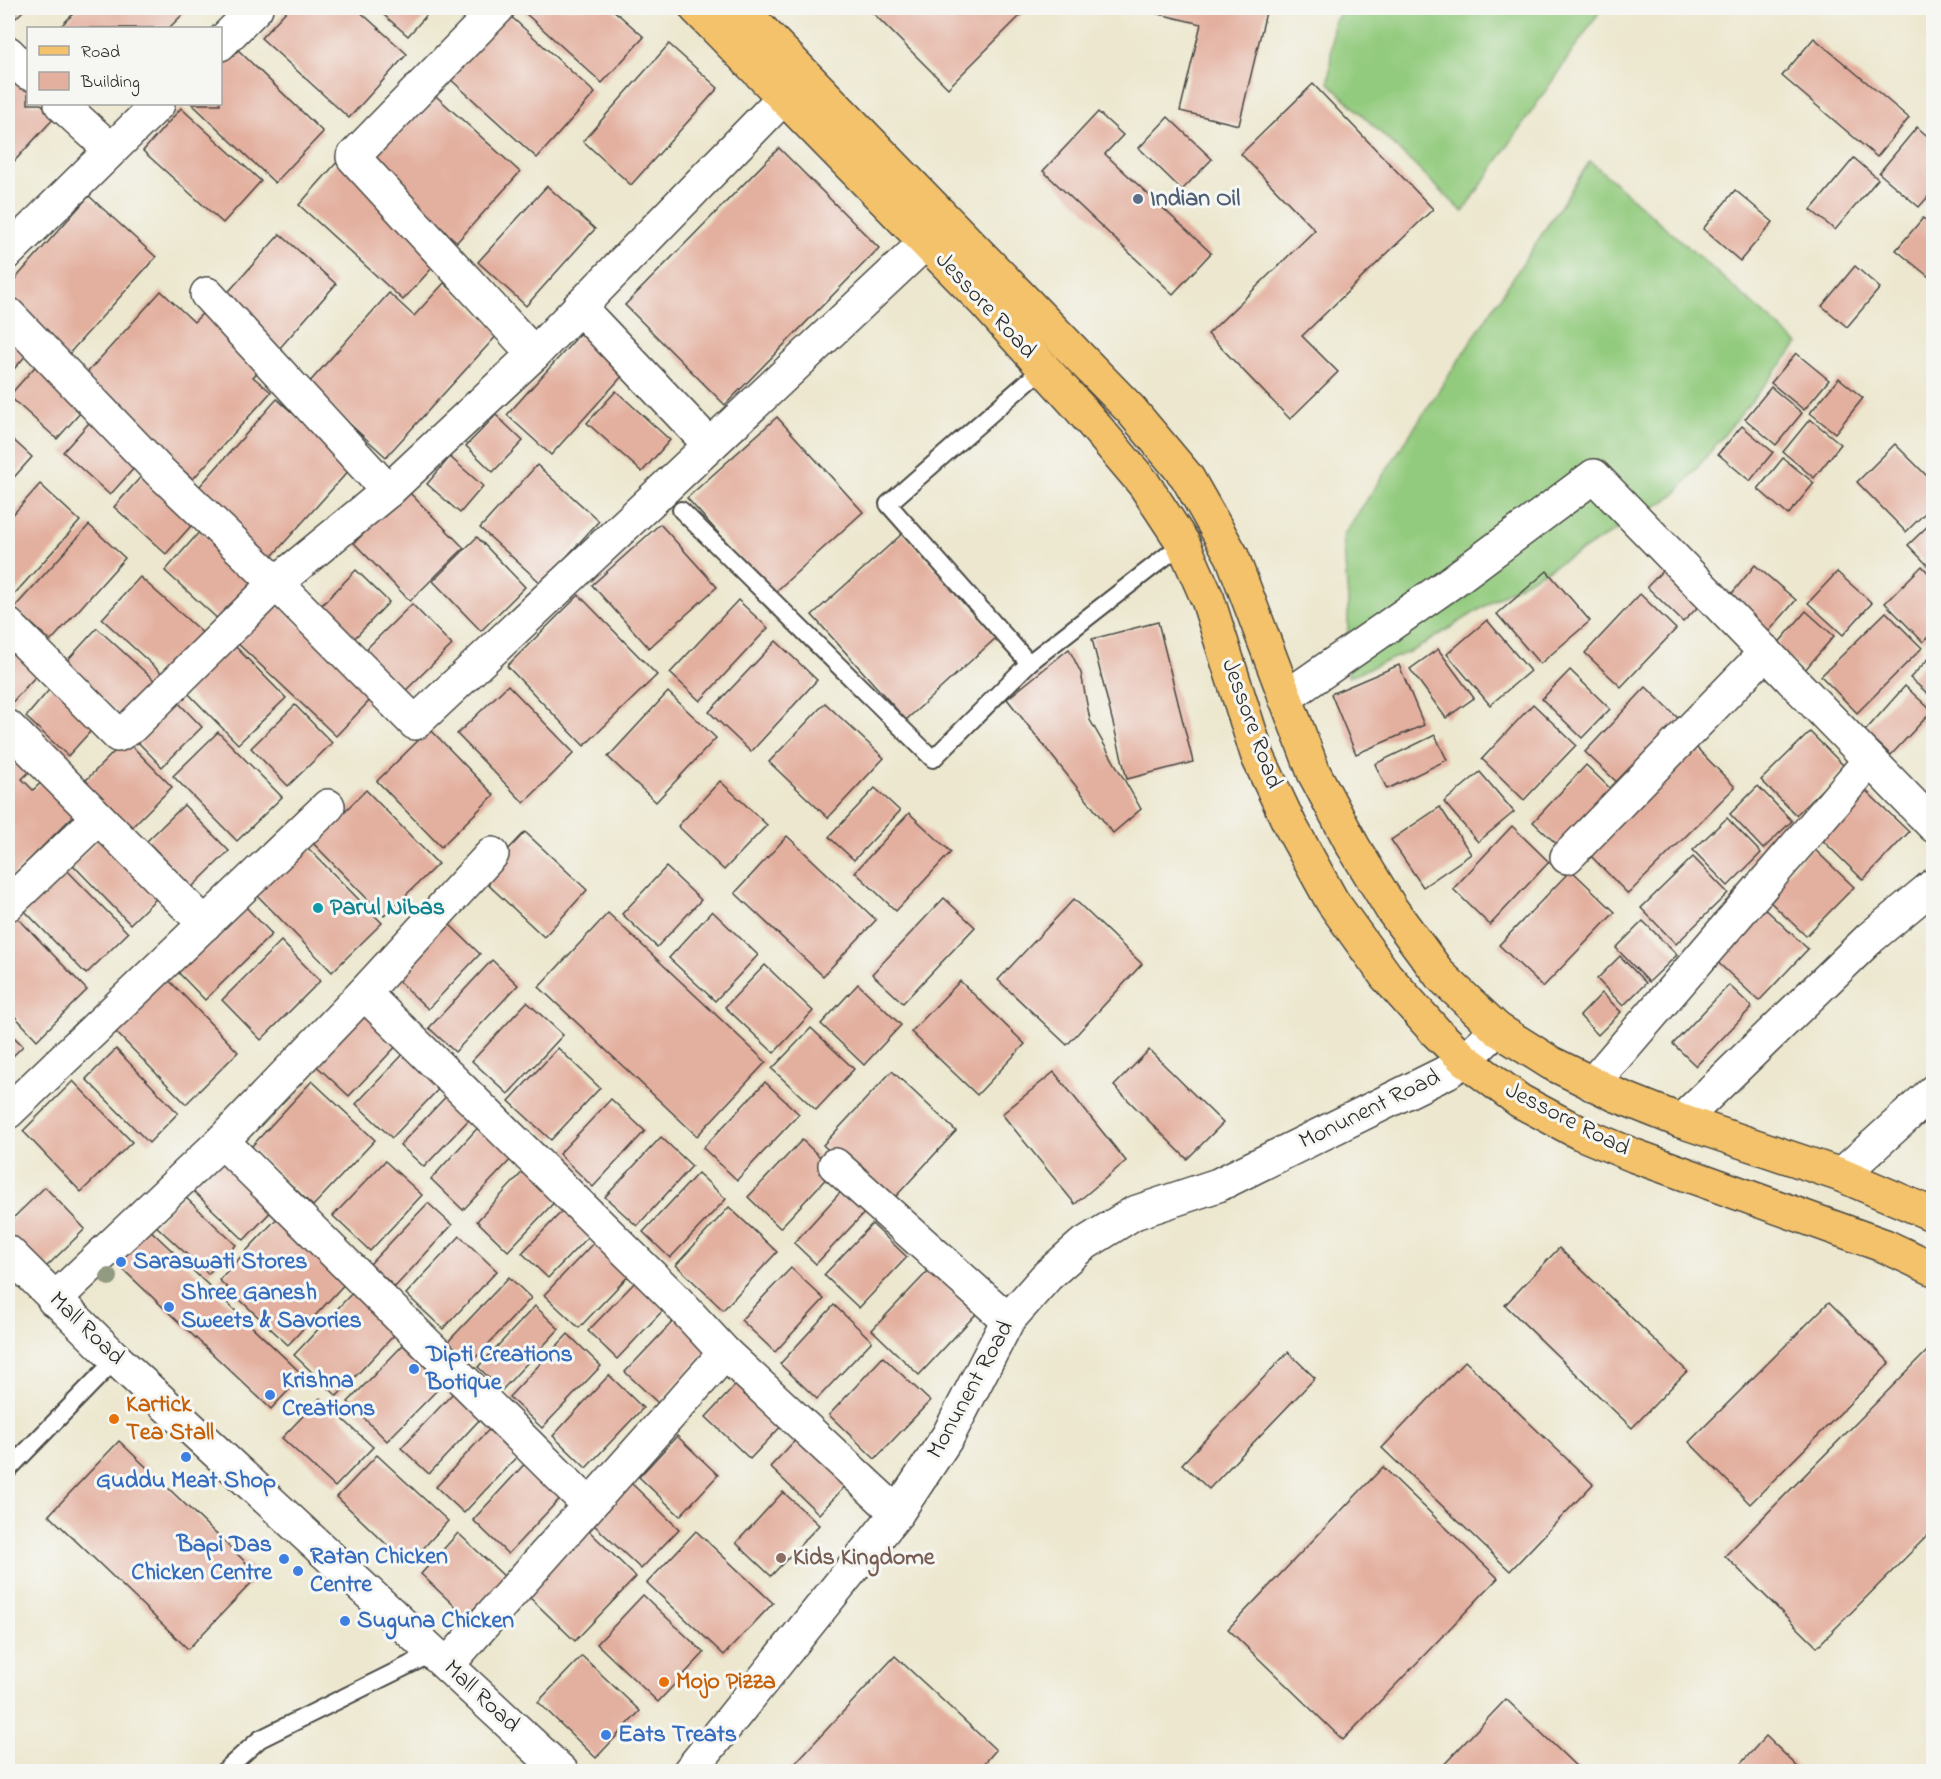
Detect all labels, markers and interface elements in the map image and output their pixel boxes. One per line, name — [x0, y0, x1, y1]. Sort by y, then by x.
legend — [27, 27, 222, 105]
text: Road — [81, 40, 120, 66]
text: Building — [80, 70, 140, 97]
place label: Indian Oil — [1150, 182, 1240, 217]
marker: Indian Oil — [1131, 192, 1145, 206]
street label: Jessore Road — [926, 244, 1044, 368]
street label: Jessore Road — [1211, 654, 1291, 794]
place label: Parul Nibas — [330, 891, 445, 926]
marker: Parul Nibas — [311, 901, 325, 915]
street label: Monunent Road — [1293, 1060, 1447, 1159]
street label: Jessore Road — [1499, 1074, 1636, 1167]
place label: Saraswati Stores — [133, 1245, 307, 1280]
marker: Saraswati Stores — [114, 1255, 128, 1269]
place label: Shree Ganesh Sweets & Savories — [181, 1276, 362, 1339]
street label: Mall Road — [40, 1284, 132, 1375]
marker: Shree Ganesh Sweets & Savories — [162, 1300, 176, 1314]
street label: Monunent Road — [919, 1314, 1024, 1465]
place label: Dipti Creations Botique — [425, 1338, 573, 1401]
marker: Dipti Creations Botique — [407, 1362, 421, 1376]
place label: Krishna Creations — [282, 1364, 375, 1427]
place label: Kartick Tea Stall — [126, 1388, 214, 1451]
marker: Krishna Creations — [263, 1388, 277, 1402]
marker: Kartick Tea Stall — [107, 1412, 121, 1426]
marker: Guddu Meat Shop — [179, 1450, 193, 1464]
place label: Guddu Meat Shop — [96, 1464, 276, 1499]
place label: Bapi Das Chicken Centre — [131, 1528, 273, 1591]
place label: Ratan Chicken Centre — [310, 1540, 448, 1603]
place label: Kids Kingdome — [793, 1541, 936, 1577]
marker: Kids Kingdome — [774, 1551, 788, 1565]
marker: Bapi Das Chicken Centre — [277, 1552, 291, 1566]
marker: Ratan Chicken Centre — [291, 1564, 305, 1578]
place label: Suguna Chicken — [357, 1604, 514, 1640]
marker: Suguna Chicken — [338, 1614, 352, 1628]
street label: Mall Road — [435, 1652, 528, 1742]
place label: Mojo Pizza — [676, 1665, 776, 1700]
marker: Mojo Pizza — [657, 1675, 671, 1689]
place label: Eats Treats — [618, 1718, 737, 1753]
marker: Eats Treats — [599, 1728, 613, 1742]

